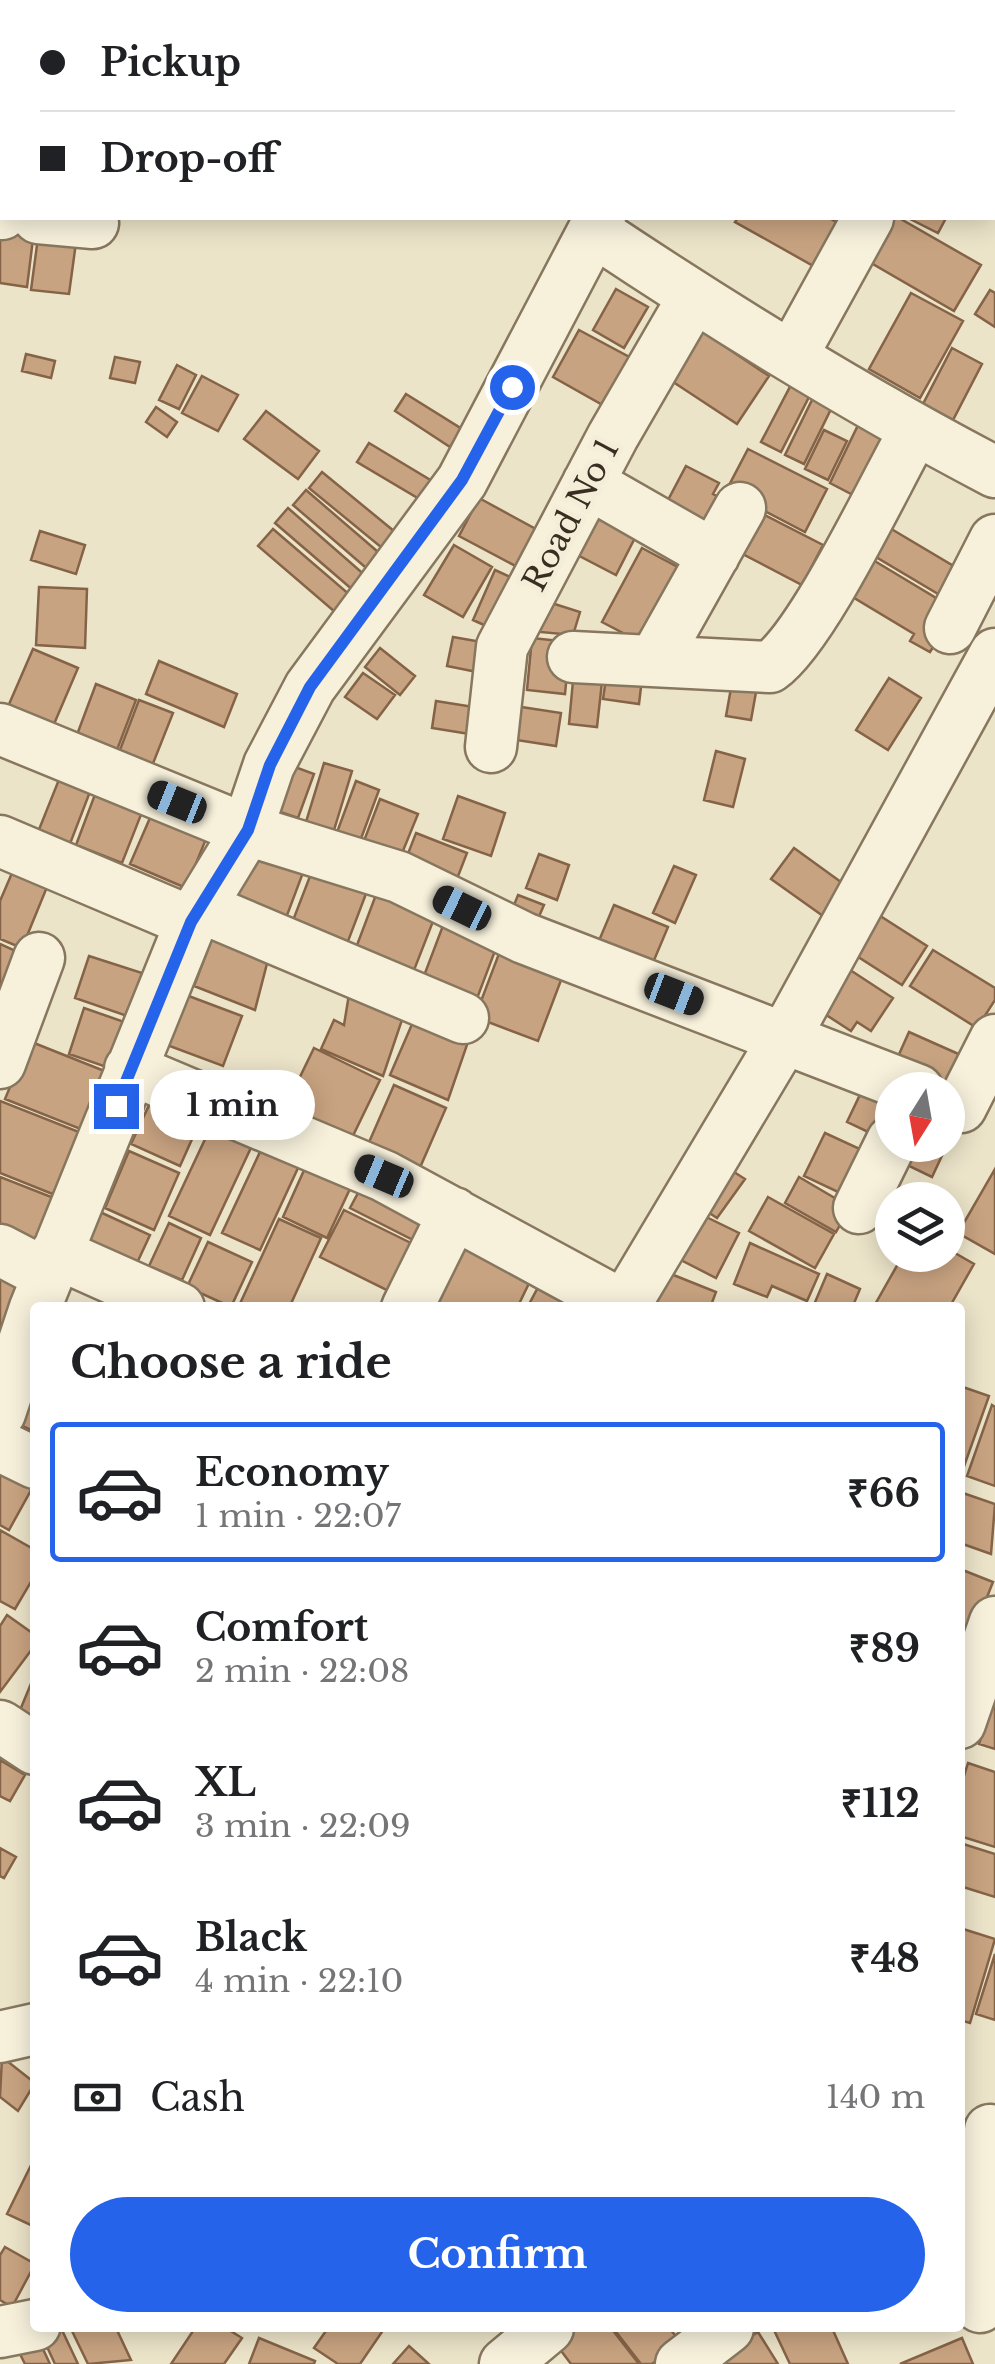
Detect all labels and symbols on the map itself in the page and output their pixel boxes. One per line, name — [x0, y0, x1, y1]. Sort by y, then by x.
route start — [490, 365, 535, 410]
street label: Road No 1 — [514, 432, 628, 598]
car — [144, 777, 210, 827]
car — [428, 881, 496, 935]
car — [641, 969, 707, 1019]
callout: 1 min — [151, 1071, 316, 1141]
north arrow — [875, 1072, 965, 1162]
route end — [94, 1084, 139, 1129]
car — [351, 1150, 417, 1202]

